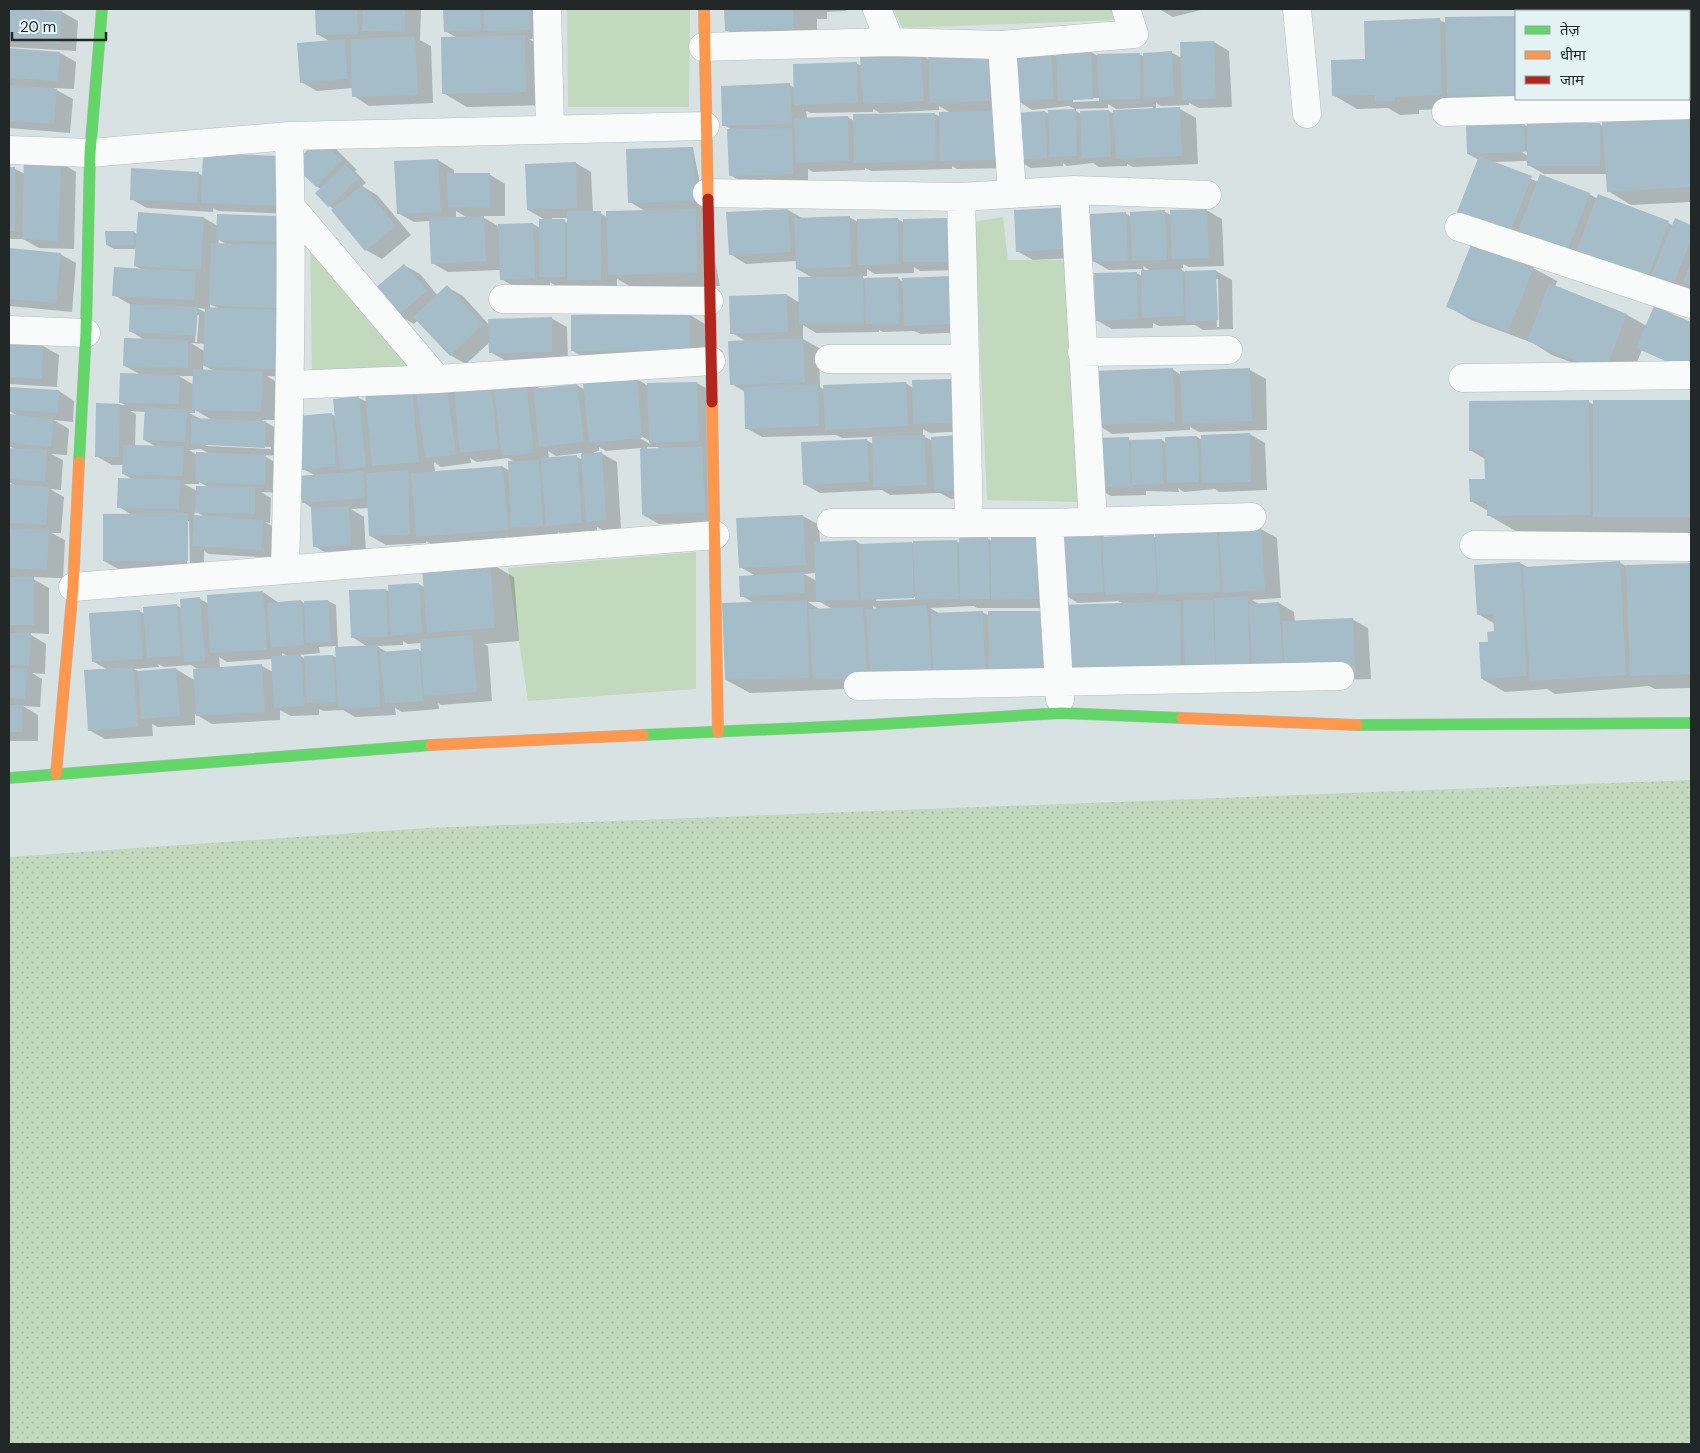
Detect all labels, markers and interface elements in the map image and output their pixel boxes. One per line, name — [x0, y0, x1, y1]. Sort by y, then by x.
scale bar — [12, 10, 106, 42]
legend — [1515, 10, 1690, 100]
text: 20 m — [20, 17, 56, 37]
text: तेज़ — [1560, 20, 1581, 40]
text: धीमा — [1560, 45, 1587, 65]
text: जाम — [1560, 70, 1585, 90]

